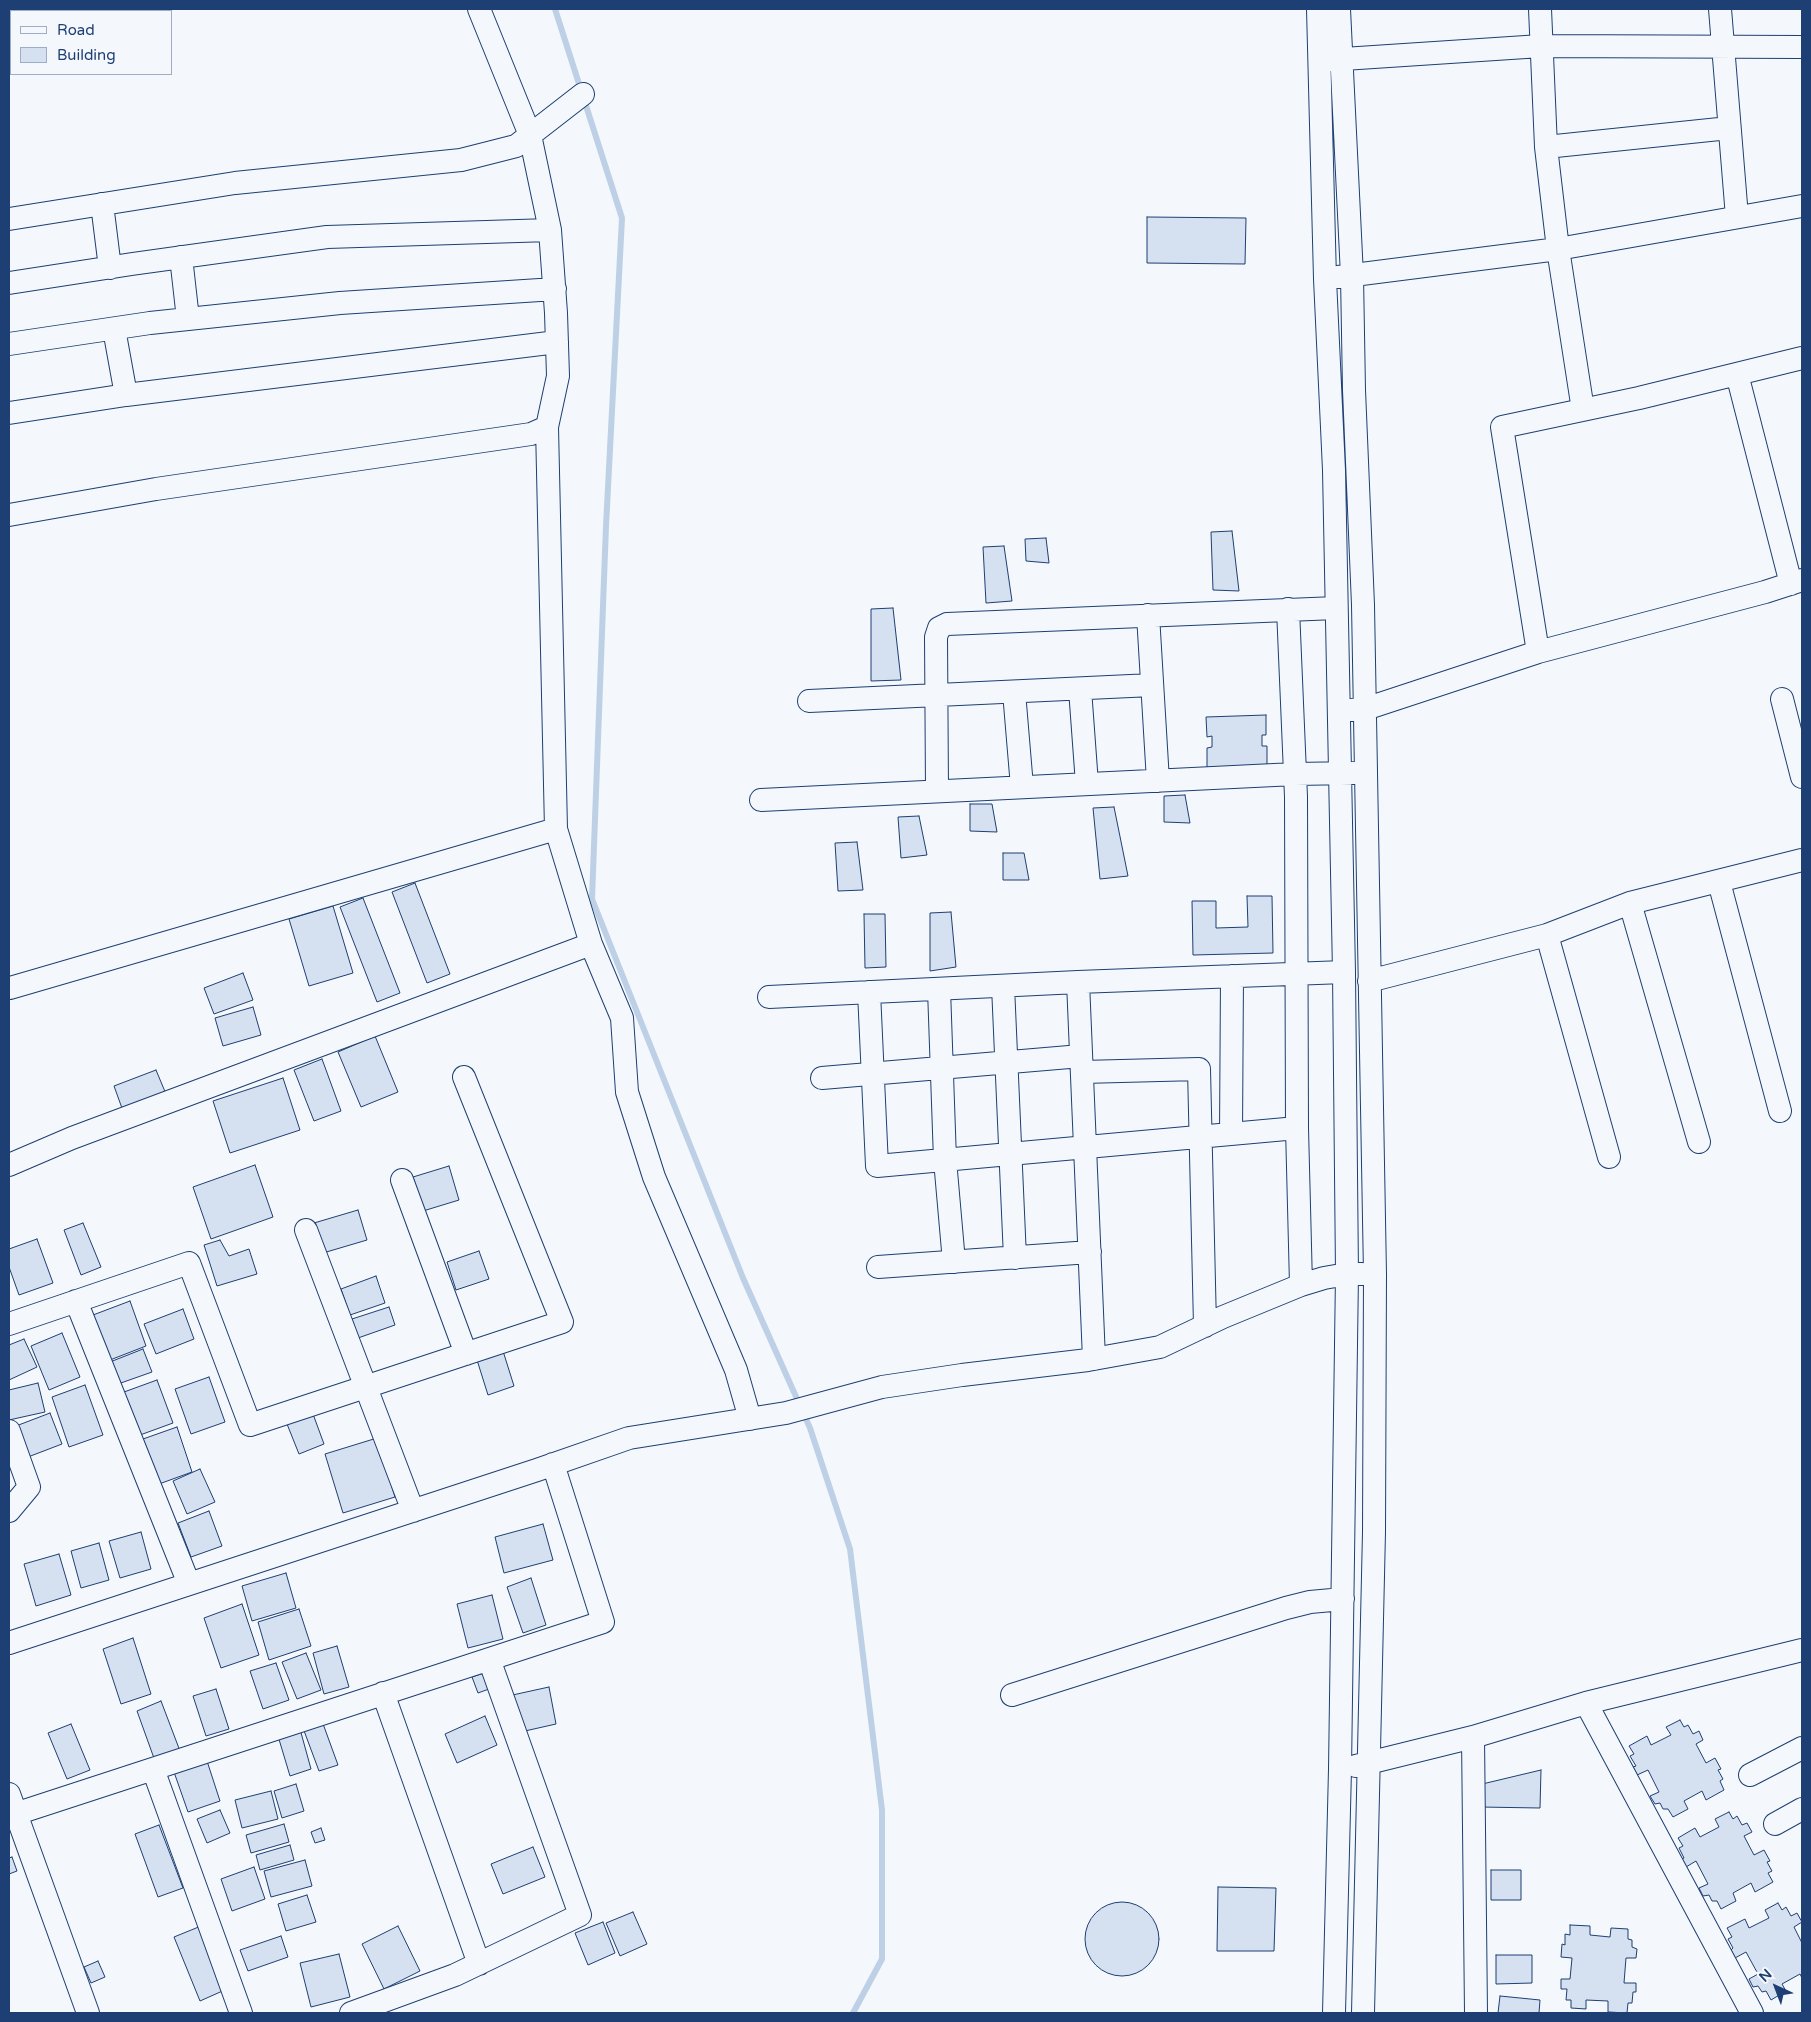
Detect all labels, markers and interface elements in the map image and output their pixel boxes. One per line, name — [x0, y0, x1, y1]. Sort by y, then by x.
legend — [10, 10, 172, 75]
text: Road — [57, 21, 95, 39]
text: Building — [57, 46, 116, 64]
north arrow — [1751, 1962, 1801, 2012]
text: N — [1756, 1966, 1775, 1986]

